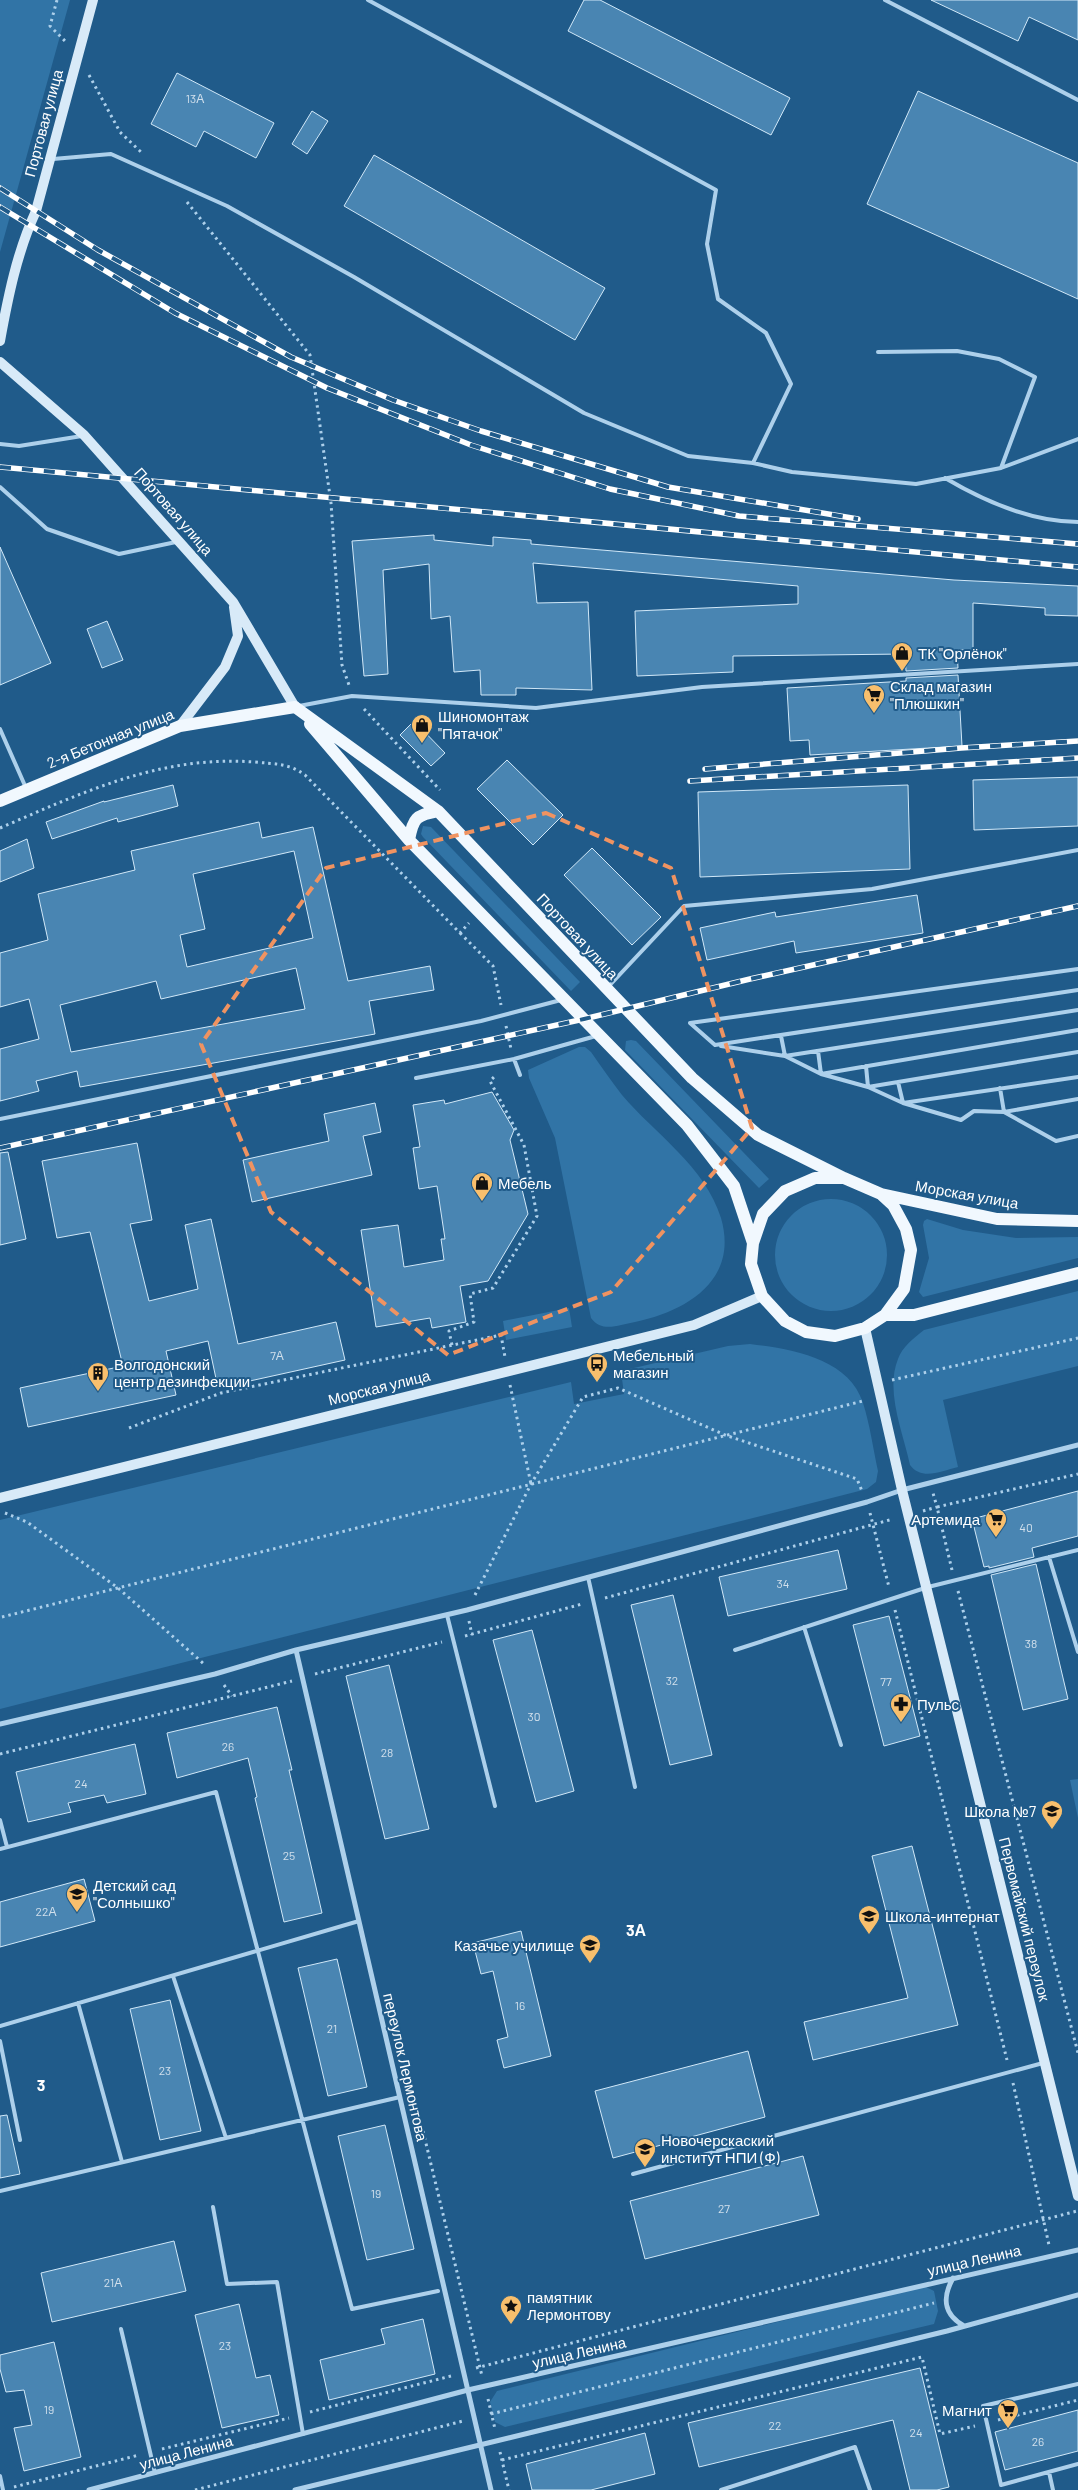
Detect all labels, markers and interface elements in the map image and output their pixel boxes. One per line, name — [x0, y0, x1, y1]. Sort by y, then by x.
street label: Портовая улица — [20, 67, 66, 179]
house number: 13А — [186, 91, 204, 105]
street label: Портовая улица — [131, 463, 218, 559]
shop icon: ТК "Орлёнок" — [890, 641, 914, 672]
place label: ТК "Орлёнок" — [918, 644, 1007, 662]
place label: Склад магазин "Плюшкин" — [890, 677, 992, 712]
supermarket icon: Склад магазин "Плюшкин" — [862, 683, 886, 714]
street label: 2-я Бетонная улица — [44, 704, 177, 772]
place label: Шиномонтаж "Пятачок" — [438, 707, 529, 742]
shop icon: Шиномонтаж "Пятачок" — [410, 713, 434, 744]
street label: Портовая улица — [534, 889, 623, 983]
shop icon: Мебель — [470, 1171, 494, 1202]
place label: Мебель — [498, 1174, 552, 1192]
street label: Морская улица — [914, 1176, 1021, 1212]
place label: Мебельный магазин — [613, 1346, 694, 1381]
house number: 7А — [270, 1348, 284, 1362]
bus stop icon: Мебельный магазин — [585, 1352, 609, 1383]
place label: Волгодонский центр дезинфекции — [114, 1355, 250, 1390]
building icon: Волгодонский центр дезинфекции — [86, 1361, 110, 1392]
street label: Морская улица — [326, 1365, 432, 1408]
supermarket icon: Артемида — [984, 1507, 1008, 1538]
place label: Артемида — [911, 1510, 981, 1528]
house number: 40 — [1019, 1520, 1033, 1534]
house number: 34 — [777, 1576, 789, 1590]
house number: 38 — [1025, 1636, 1037, 1650]
house number: 32 — [666, 1673, 678, 1687]
house number: 77 — [880, 1674, 892, 1688]
pharmacy icon: Пульс — [889, 1692, 913, 1723]
place label: Пульс — [917, 1695, 960, 1713]
house number: 30 — [528, 1709, 540, 1723]
house number: 26 — [222, 1739, 234, 1753]
house number: 28 — [381, 1745, 393, 1759]
house number: 24 — [74, 1776, 88, 1790]
school or university icon: Школа №7 — [1040, 1799, 1064, 1830]
place label: Школа №7 — [964, 1802, 1036, 1820]
street label: Первомайский переулок — [996, 1835, 1054, 2003]
house number: 25 — [283, 1848, 295, 1862]
place label: Детский сад "Солнышко" — [93, 1876, 176, 1911]
school or university icon: Детский сад "Солнышко" — [65, 1882, 89, 1913]
house number: 22А — [36, 1904, 56, 1918]
school or university icon: Школа-интернат — [857, 1904, 881, 1935]
place label: Школа-интернат — [885, 1907, 1000, 1925]
district label: 3А — [626, 1920, 647, 1939]
school or university icon: Казачье училище — [578, 1933, 602, 1964]
place label: Казачье училище — [454, 1936, 574, 1954]
street label: переулок Лермонтова — [380, 1991, 432, 2144]
house number: 16 — [515, 1998, 525, 2012]
house number: 21 — [327, 2021, 337, 2035]
house number: 23 — [159, 2063, 171, 2077]
district label: 3 — [37, 2075, 45, 2094]
place label: Новочерскаский институт НПИ (Ф) — [661, 2131, 780, 2166]
school or university icon: Новочерскаский институт НПИ (Ф) — [633, 2137, 657, 2168]
house number: 19 — [371, 2186, 381, 2200]
house number: 27 — [718, 2201, 730, 2215]
street label: улица Ленина — [925, 2240, 1023, 2280]
house number: 21А — [104, 2275, 122, 2289]
place label: памятник Лермонтову — [527, 2288, 611, 2323]
place icon: памятник Лермонтову — [499, 2294, 523, 2325]
street label: улица Ленина — [530, 2332, 628, 2372]
house number: 23 — [219, 2338, 231, 2352]
supermarket icon: Магнит — [996, 2398, 1020, 2429]
place label: Магнит — [942, 2401, 992, 2419]
house number: 19 — [44, 2402, 54, 2416]
house number: 22 — [769, 2418, 781, 2432]
house number: 24 — [909, 2425, 923, 2439]
street label: улица Ленина — [137, 2431, 235, 2473]
house number: 26 — [1032, 2434, 1044, 2448]

